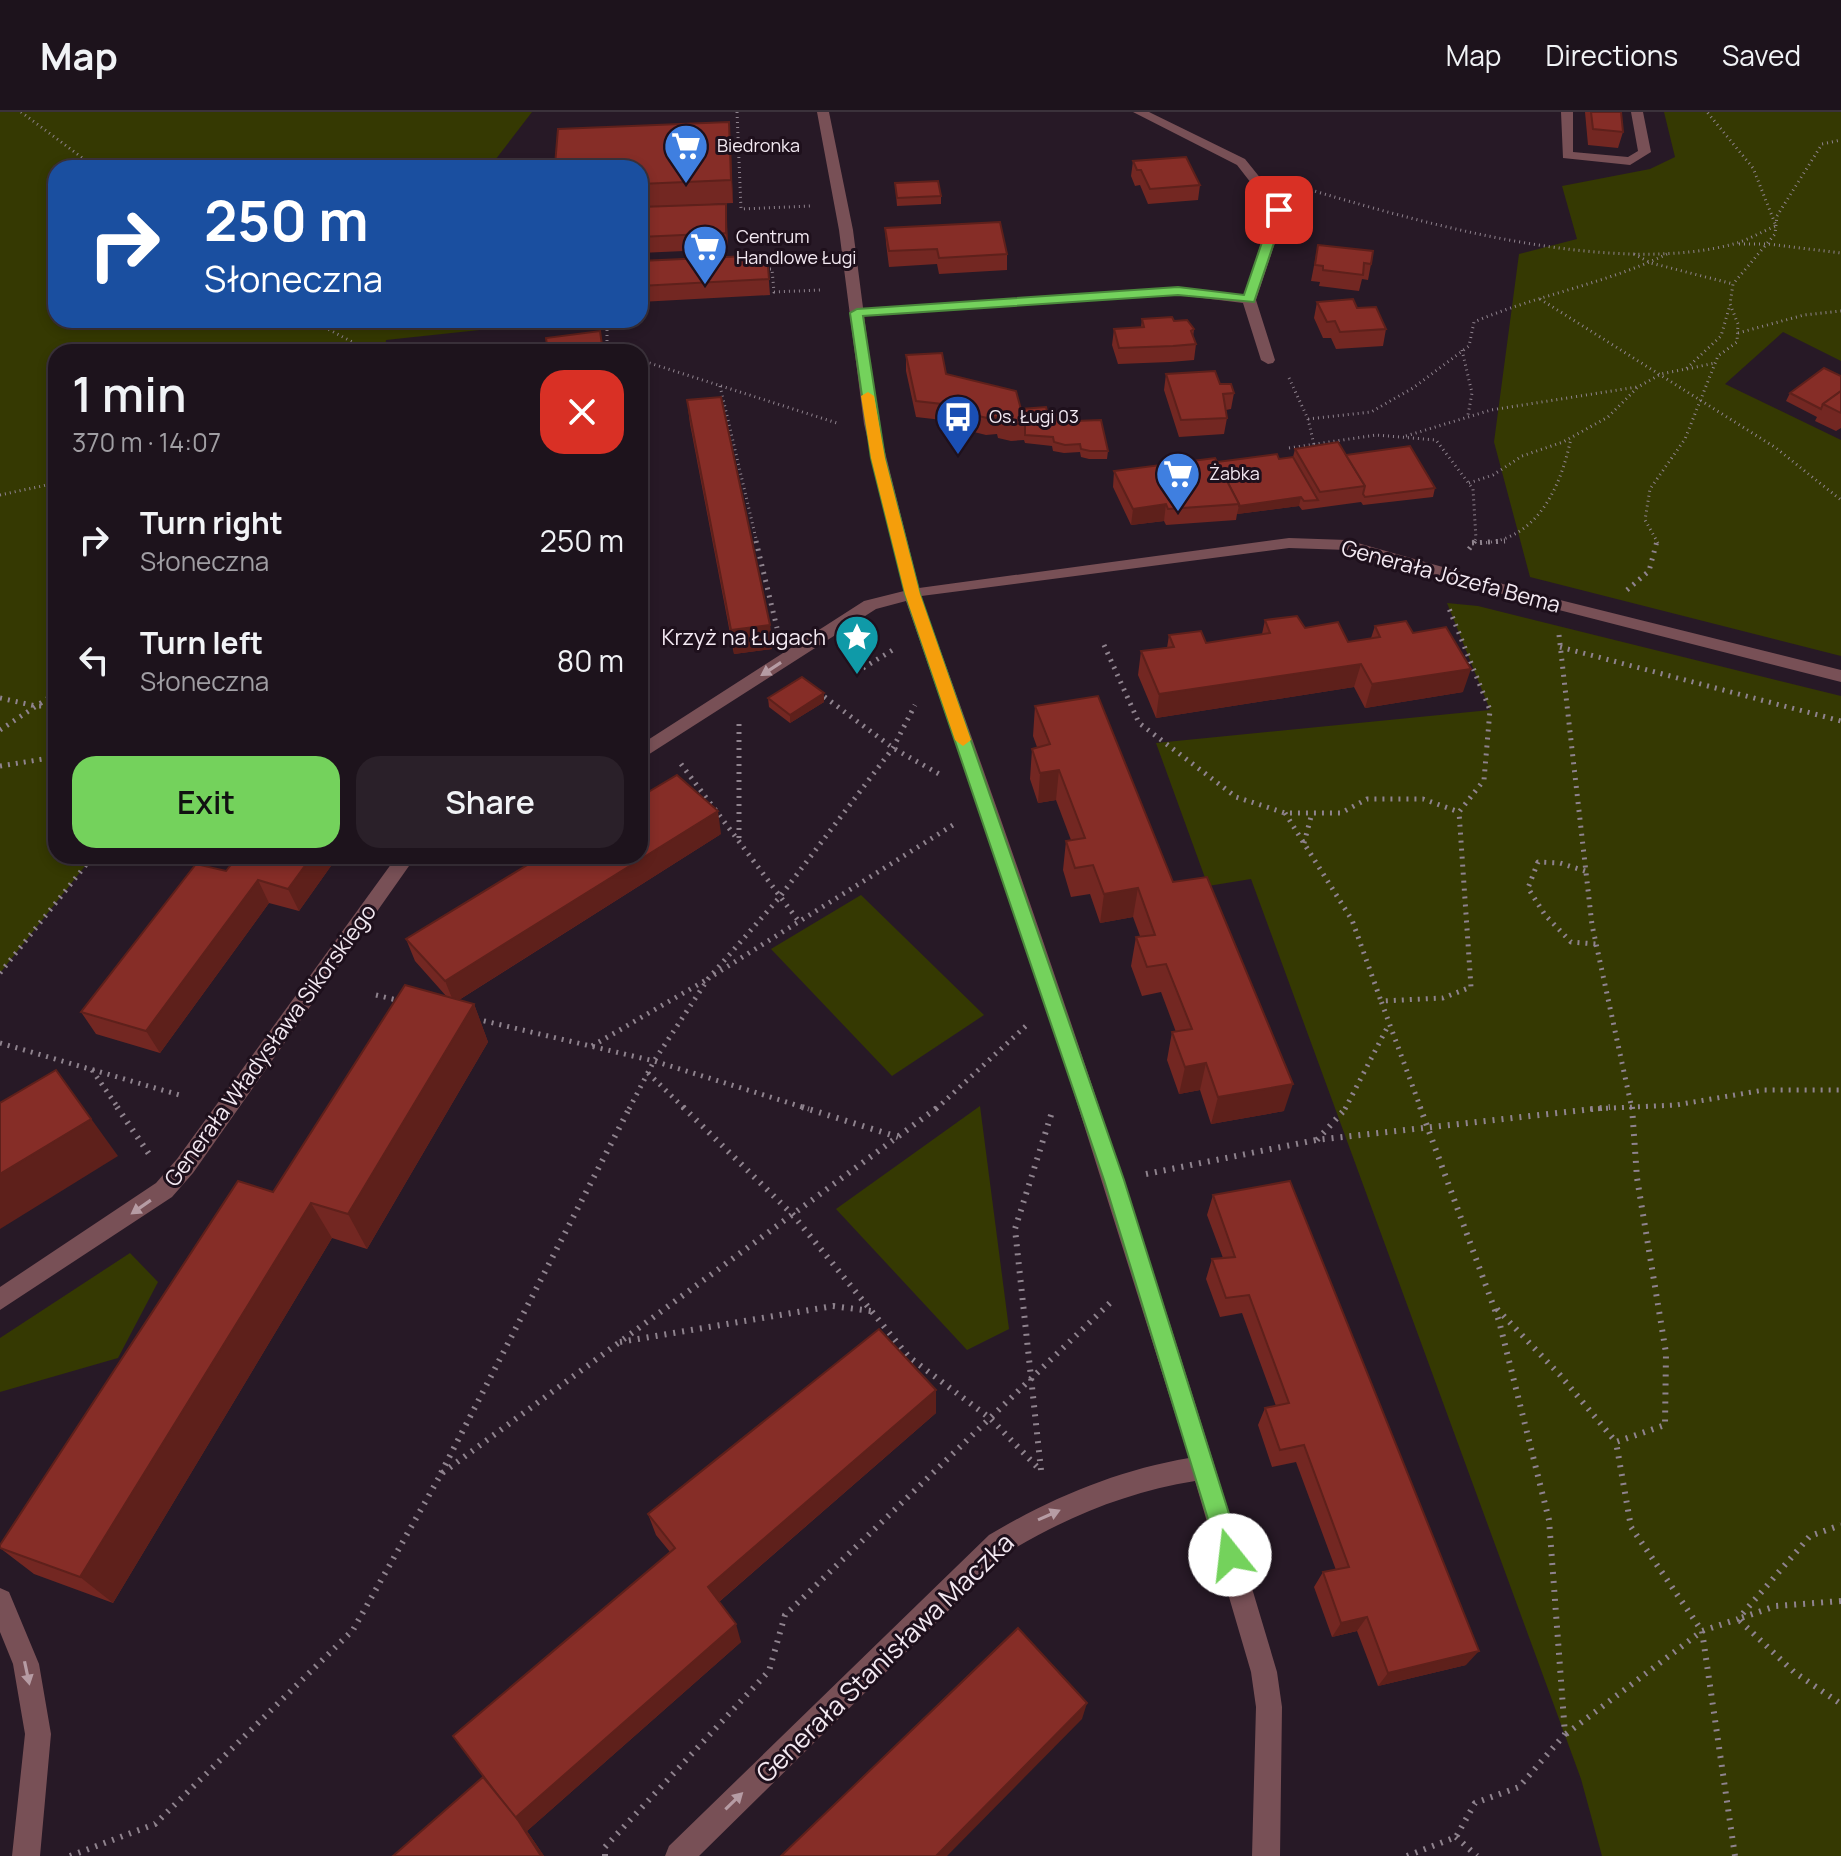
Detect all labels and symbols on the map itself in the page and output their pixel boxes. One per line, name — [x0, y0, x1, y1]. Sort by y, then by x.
supermarket icon: Biedronka — [662, 122, 710, 185]
place label: Biedronka — [717, 133, 800, 157]
pin — [1245, 176, 1313, 244]
supermarket icon: Centrum Handlowe Ługi — [681, 223, 729, 286]
place label: Centrum Handlowe Ługi — [736, 224, 857, 269]
bus stop icon: Os. Ługi 03 — [934, 393, 982, 456]
place label: Os. Ługi 03 — [989, 404, 1079, 428]
supermarket icon: Żabka — [1154, 450, 1202, 513]
place label: Żabka — [1209, 461, 1260, 485]
street label: Generała Józefa Bema — [1338, 532, 1564, 620]
place icon: Krzyż na Ługach — [833, 613, 881, 676]
place label: Krzyż na Ługach — [661, 622, 826, 652]
one-way arrow — [760, 661, 781, 676]
street label: Generała Władysława Sikorskiego — [157, 898, 383, 1192]
one-way arrow — [130, 1199, 151, 1214]
one-way arrow — [1038, 1508, 1061, 1521]
position arrow — [1188, 1513, 1272, 1597]
street label: Generała Stanisława Maczka — [747, 1524, 1021, 1790]
one-way arrow — [22, 1661, 34, 1686]
one-way arrow — [724, 1793, 743, 1811]

